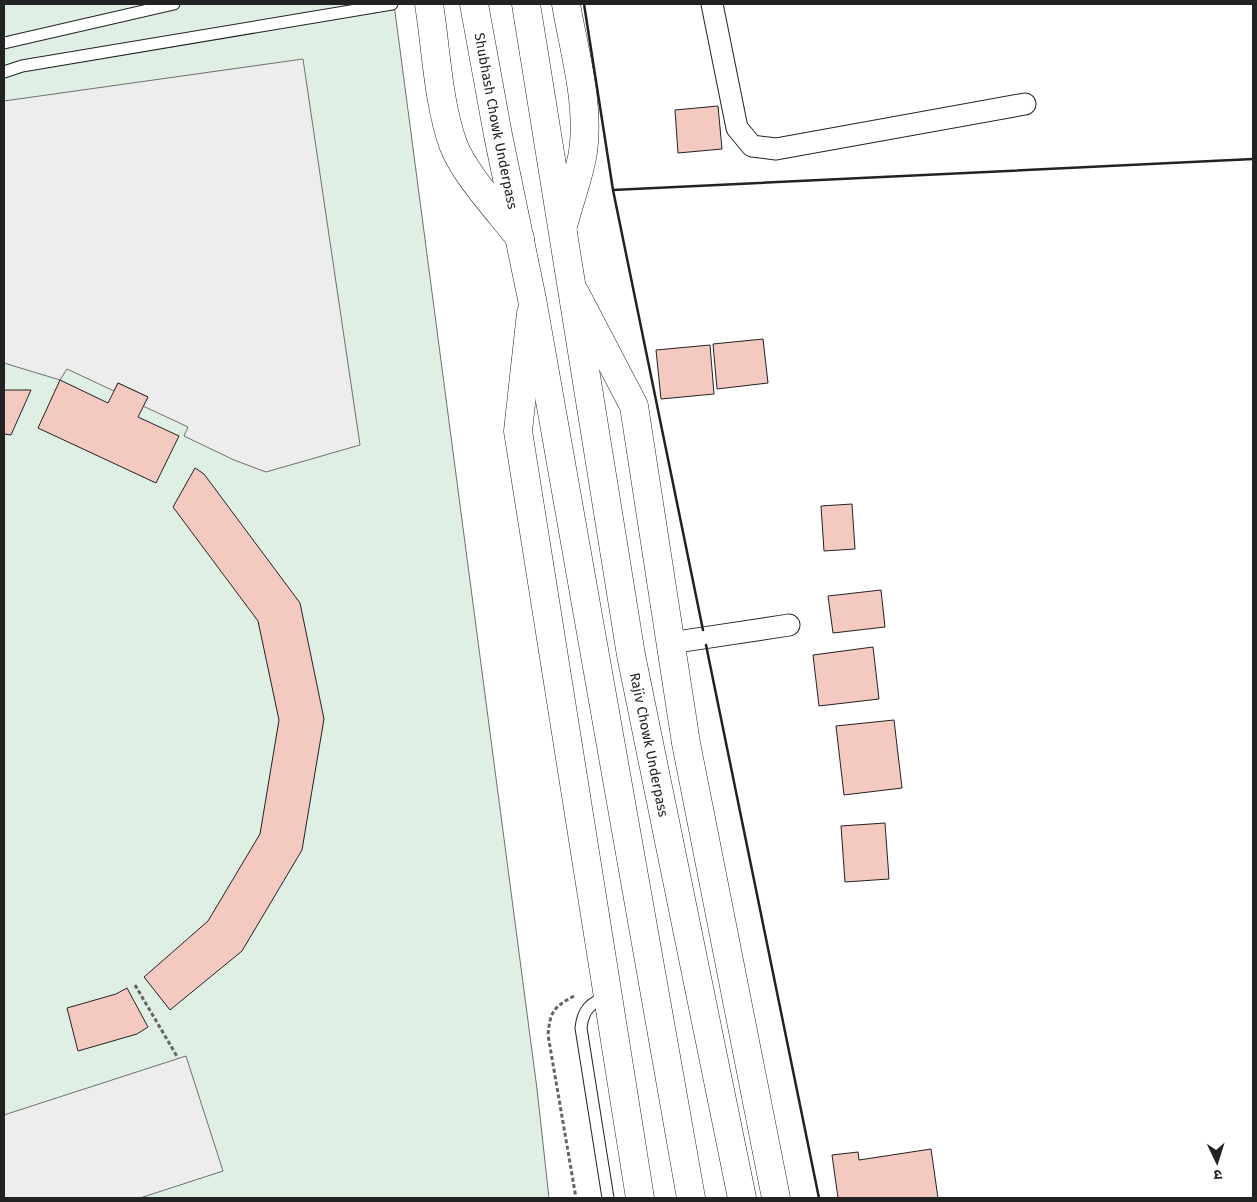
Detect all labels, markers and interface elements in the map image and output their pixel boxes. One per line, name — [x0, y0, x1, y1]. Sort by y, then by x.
street label: Shubhash Chowk Underpass — [470, 32, 521, 211]
street label: Rajiv Chowk Underpass — [626, 671, 672, 819]
north arrow — [1192, 1137, 1242, 1187]
text: उ — [1212, 1166, 1223, 1183]

